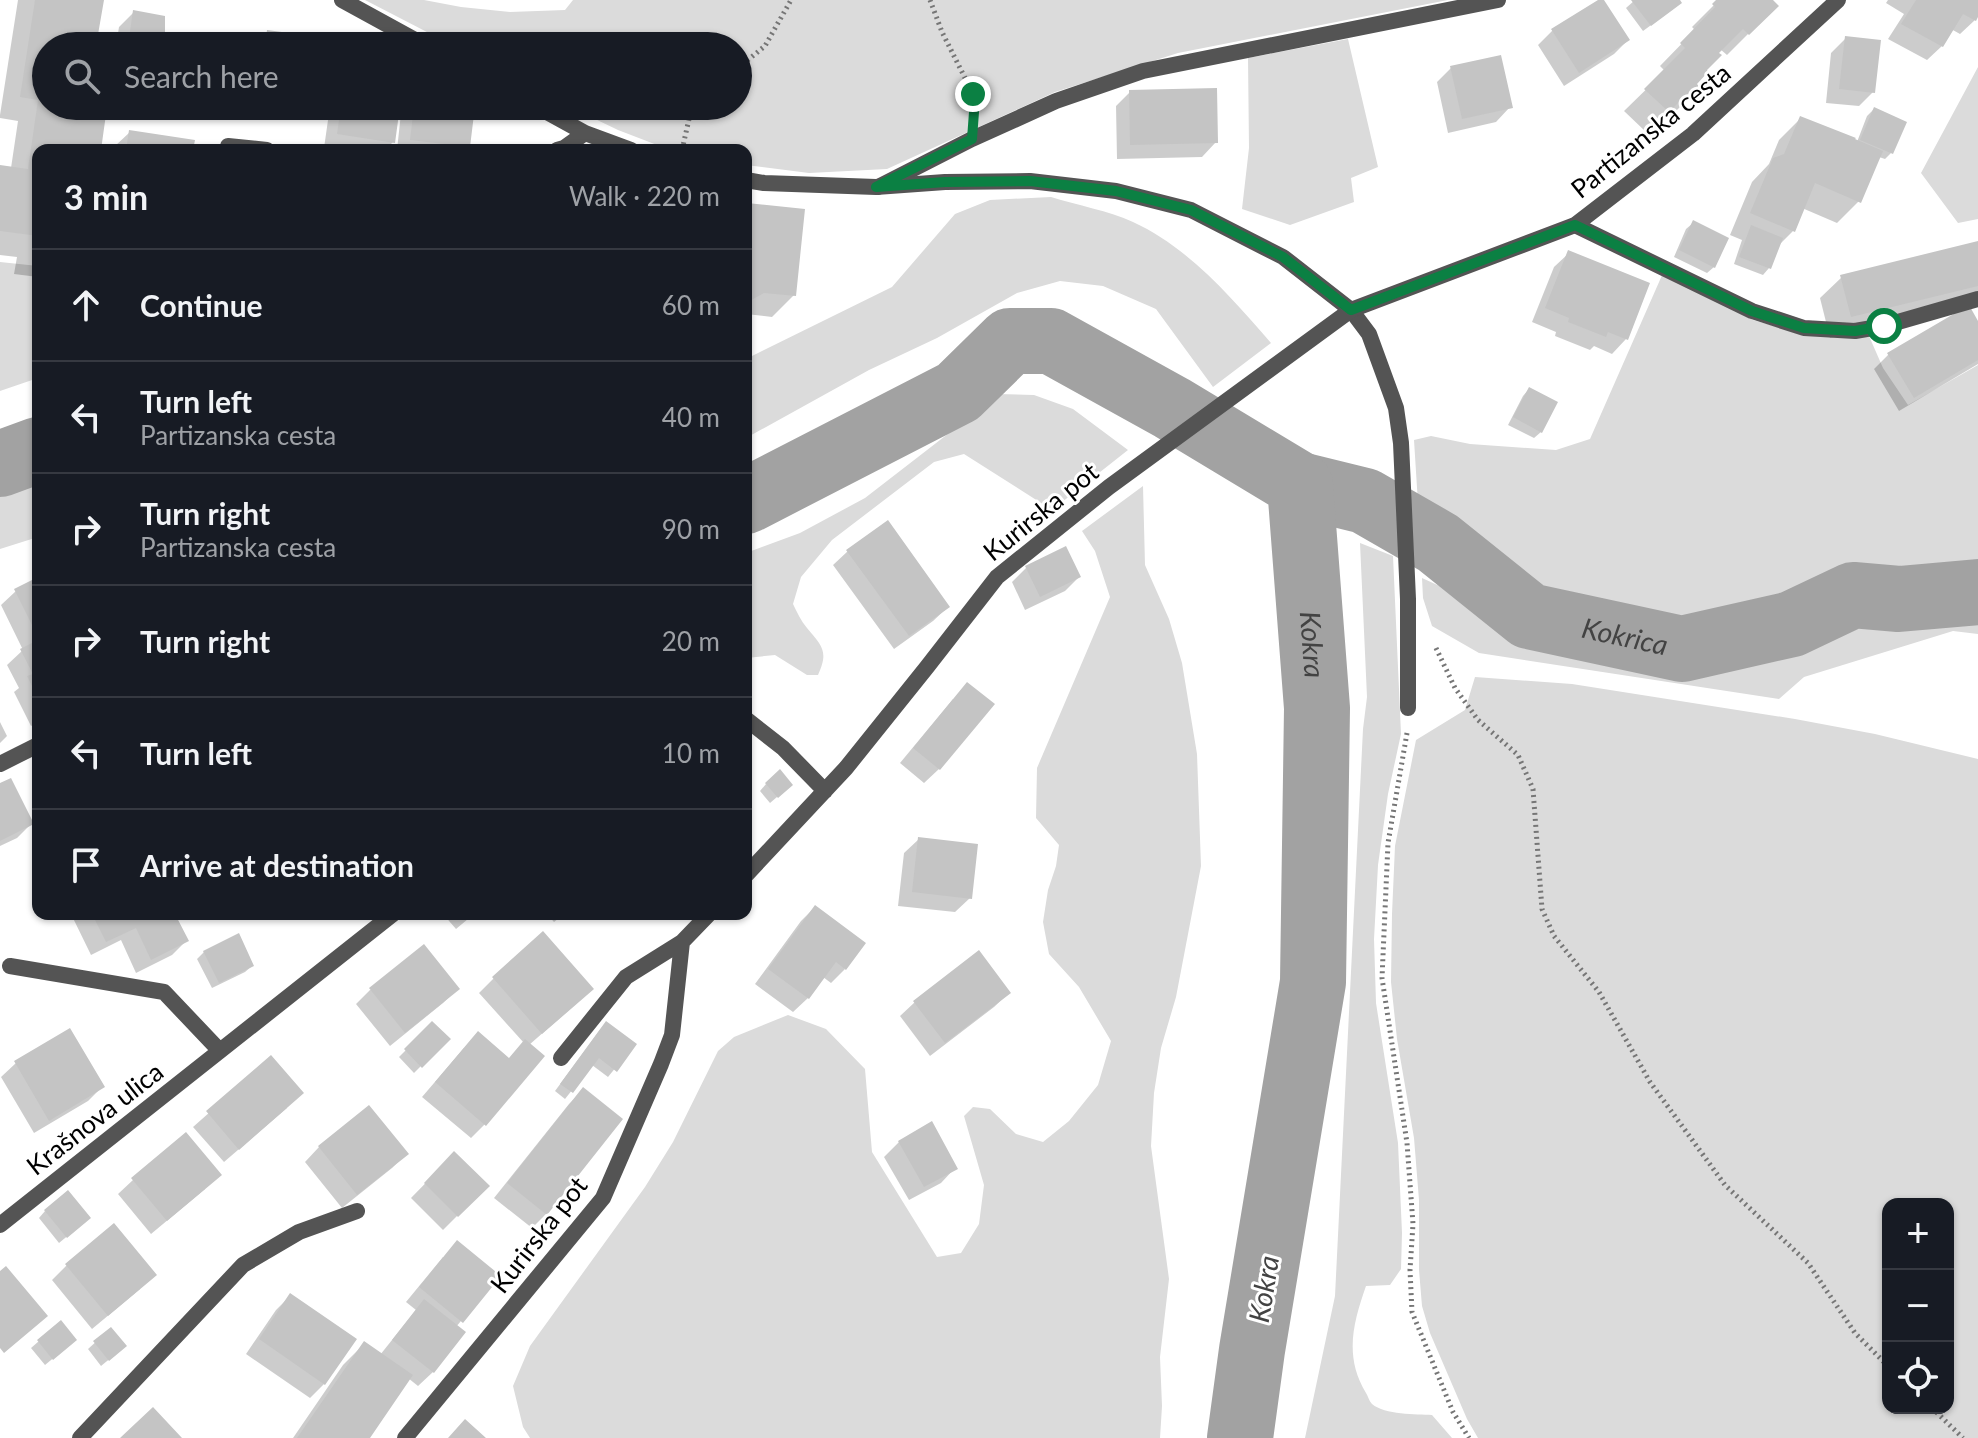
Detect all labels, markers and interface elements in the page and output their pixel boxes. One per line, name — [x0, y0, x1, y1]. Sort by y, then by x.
search box — [32, 32, 752, 120]
icon: search — [60, 54, 104, 98]
street label: Partizanska cesta — [1564, 56, 1737, 204]
text: Search here — [124, 58, 279, 94]
route end — [955, 76, 991, 112]
text: 3 min — [64, 176, 148, 217]
text: Walk · 220 m — [569, 180, 720, 212]
icon: ahead — [64, 283, 108, 327]
text: Continue — [140, 287, 263, 323]
text: 60 m — [662, 289, 720, 321]
route start — [1866, 308, 1902, 344]
text: Turn left — [140, 383, 252, 419]
icon: left — [64, 395, 108, 439]
text: 40 m — [662, 401, 720, 433]
text: Partizanska cesta — [140, 419, 336, 451]
street label: Kurirska pot — [976, 455, 1105, 567]
text: Turn right — [140, 495, 270, 531]
icon: right — [64, 507, 108, 551]
text: 90 m — [662, 513, 720, 545]
text: Partizanska cesta — [140, 531, 336, 563]
water label: Kokra — [1294, 610, 1333, 679]
water label: Kokrica — [1579, 610, 1671, 662]
icon: right — [64, 619, 108, 663]
text: Turn right — [140, 623, 270, 659]
text: 20 m — [662, 625, 720, 657]
icon: left — [64, 731, 108, 775]
text: Turn left — [140, 735, 252, 771]
text: 10 m — [662, 737, 720, 769]
icon: arrive — [64, 843, 108, 887]
text: Arrive at destination — [140, 847, 414, 883]
street label: Krašnova ulica — [20, 1055, 169, 1181]
street label: Kurirska pot — [483, 1169, 594, 1299]
map controls — [1882, 1198, 1954, 1414]
button: + — [1882, 1198, 1954, 1270]
water label: Kokra — [1241, 1253, 1285, 1325]
button: − — [1882, 1270, 1954, 1342]
button: locate — [1882, 1342, 1954, 1414]

